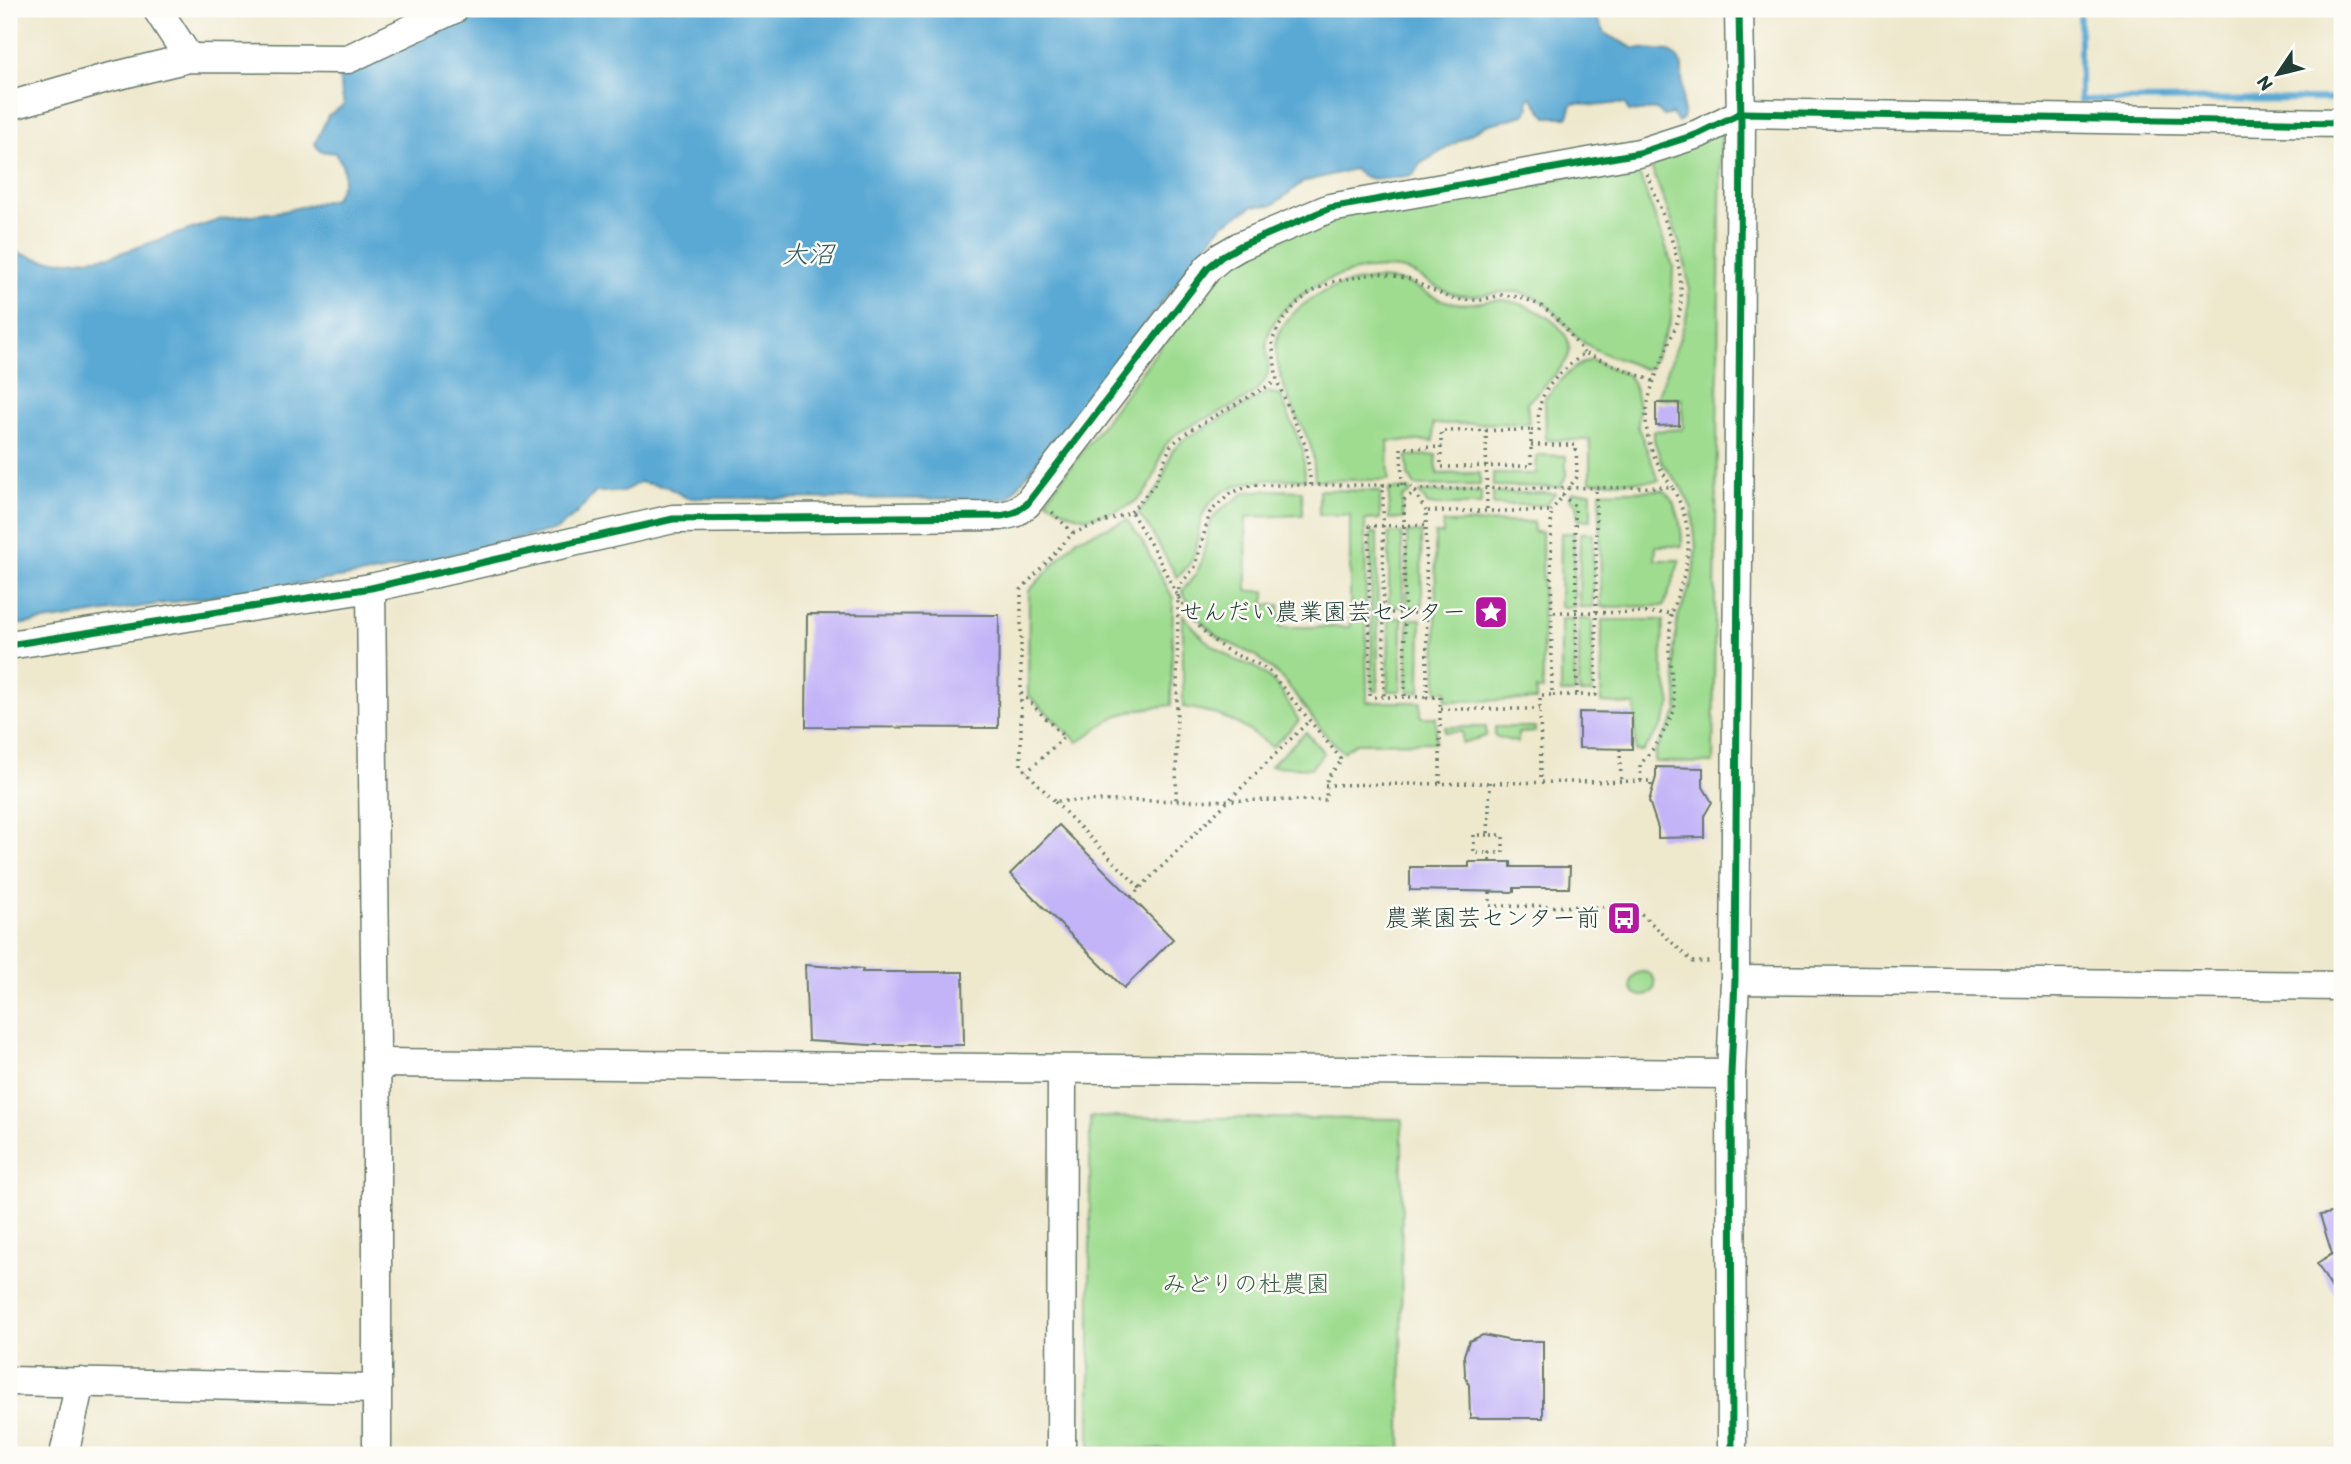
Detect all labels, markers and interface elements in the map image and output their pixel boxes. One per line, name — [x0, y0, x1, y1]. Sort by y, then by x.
north arrow — [2242, 38, 2312, 108]
text: N — [2251, 72, 2278, 95]
water label: 大沼 — [782, 238, 836, 270]
place icon: せんだい農業園芸センター — [1472, 593, 1510, 631]
place label: せんだい農業園芸センター — [1179, 597, 1466, 626]
bus stop icon: 農業園芸センター前 — [1605, 899, 1643, 937]
place label: 農業園芸センター前 — [1385, 903, 1600, 932]
park label: みどりの杜農園 — [1162, 1269, 1330, 1298]

